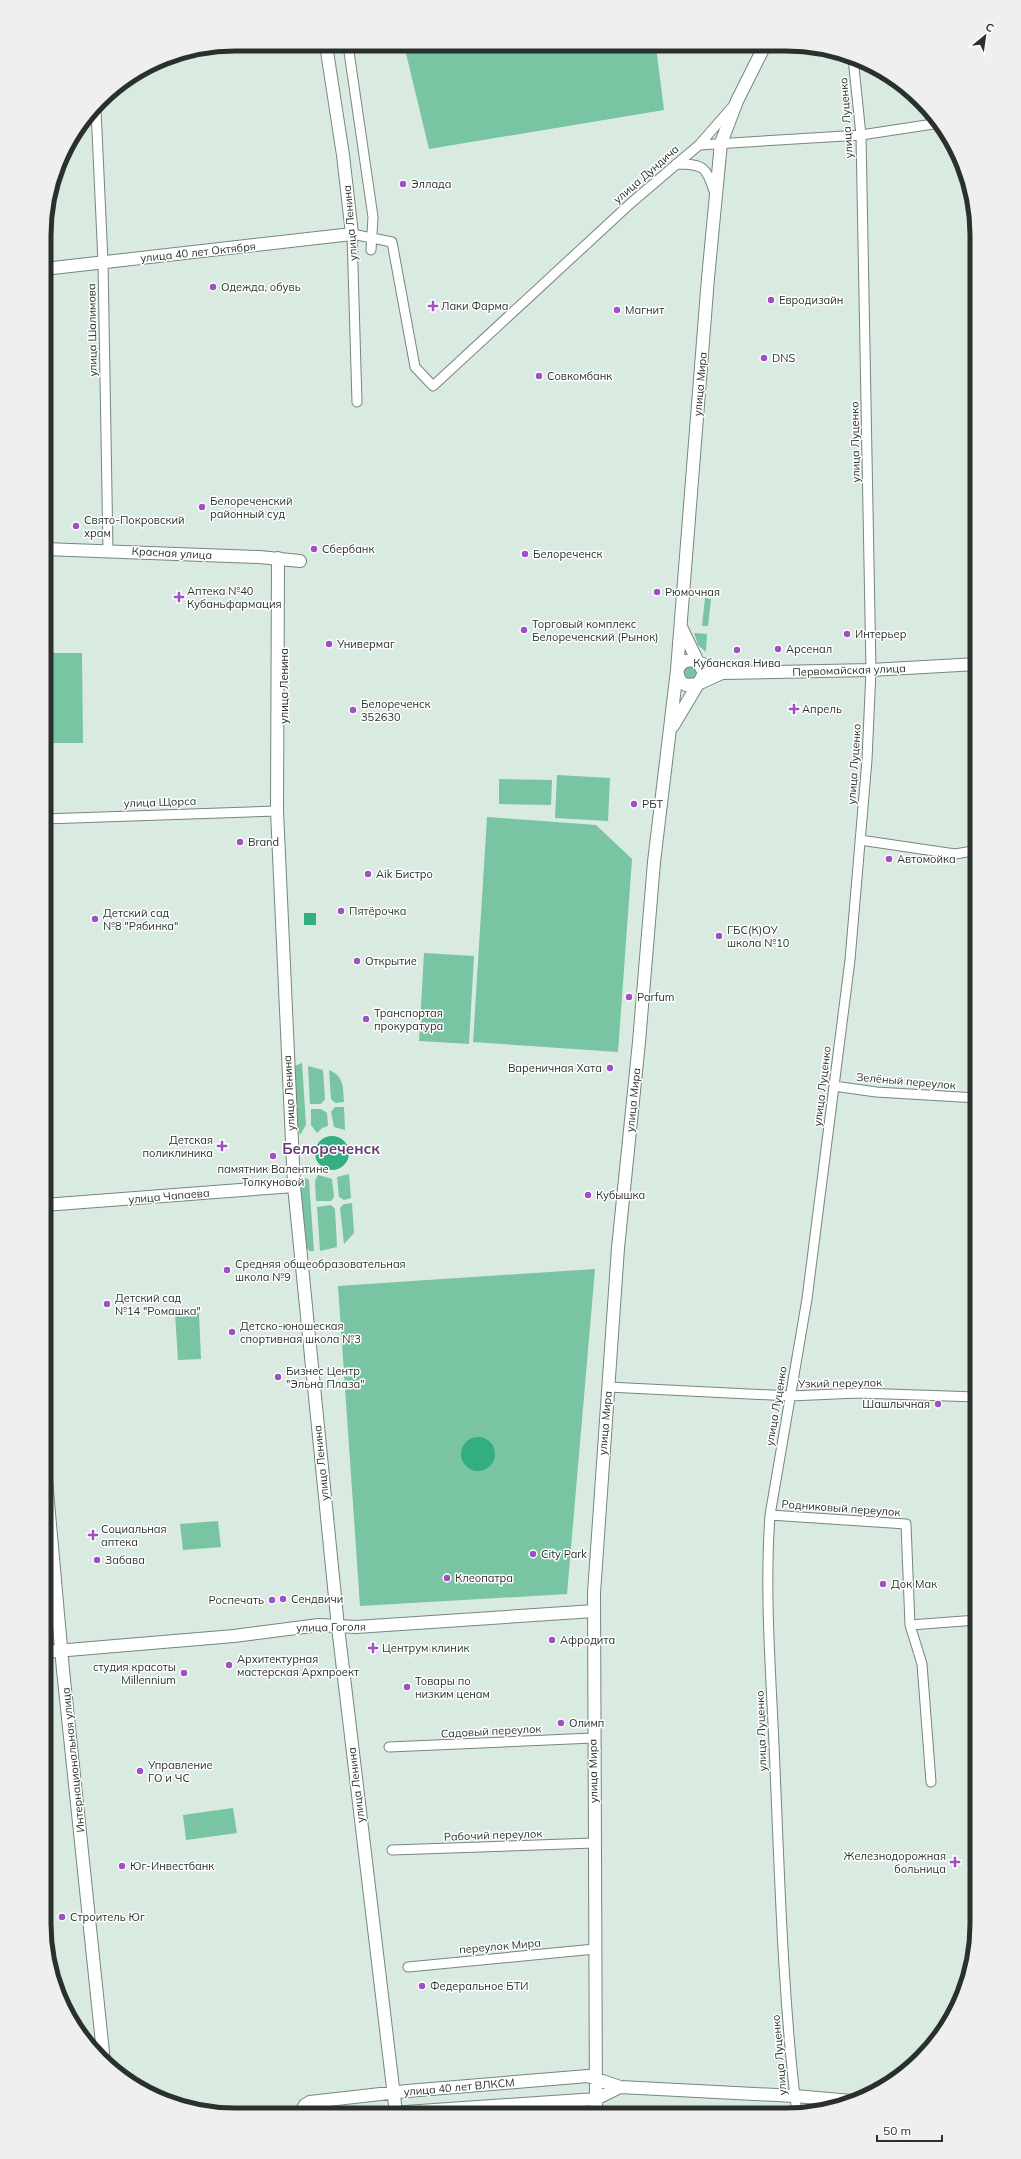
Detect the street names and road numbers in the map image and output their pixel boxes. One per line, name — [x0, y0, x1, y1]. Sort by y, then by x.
street label: улица Луценко — [836, 77, 856, 159]
street label: улица Дундича — [610, 142, 682, 206]
street label: улица Ленина — [340, 185, 360, 261]
street label: улица 40 лет Октября — [140, 239, 256, 265]
street label: улица Шалимова — [84, 283, 100, 377]
street label: улица Мира — [690, 351, 710, 417]
street label: улица Луценко — [847, 401, 863, 483]
street label: Красная улица — [131, 544, 213, 562]
street label: улица Ленина — [277, 648, 291, 724]
street label: Первомайская улица — [792, 661, 906, 679]
street label: улица Луценко — [844, 723, 864, 805]
street label: улица Щорса — [123, 794, 197, 810]
street label: улица Луценко — [810, 1045, 834, 1127]
street label: улица Ленина — [280, 1055, 298, 1131]
street label: улица Мира — [623, 1067, 643, 1133]
street label: Зелёный переулок — [856, 1070, 956, 1092]
street label: улица Чапаева — [128, 1185, 210, 1207]
street label: улица Луценко — [762, 1365, 790, 1447]
street label: Узкий переулок — [797, 1375, 882, 1391]
street label: улица Мира — [595, 1390, 615, 1456]
street label: улица Ленина — [310, 1425, 332, 1501]
street label: Родниковый переулок — [781, 1497, 901, 1519]
street label: улица Гоголя — [296, 1619, 366, 1635]
street label: Интернациональная улица — [58, 1687, 88, 1833]
street label: улица Луценко — [753, 1690, 769, 1772]
street label: Садовый переулок — [440, 1721, 542, 1741]
street label: улица Мира — [585, 1739, 601, 1803]
street label: улица Ленина — [344, 1747, 368, 1823]
street label: Рабочий переулок — [444, 1826, 543, 1844]
street label: переулок Мира — [459, 1935, 541, 1957]
street label: улица Луценко — [768, 2014, 790, 2096]
street label: улица 40 лет ВЛКСМ — [403, 2075, 515, 2099]

